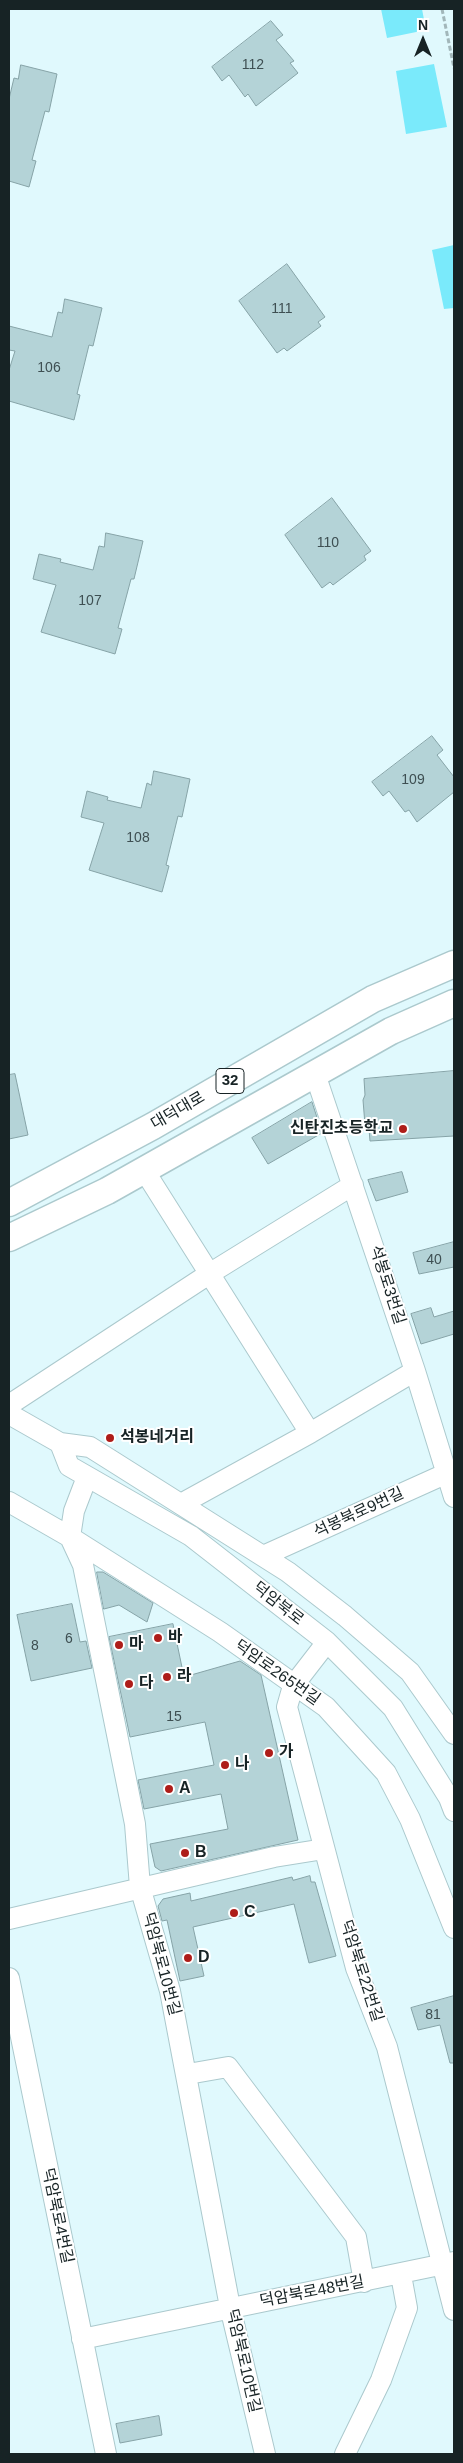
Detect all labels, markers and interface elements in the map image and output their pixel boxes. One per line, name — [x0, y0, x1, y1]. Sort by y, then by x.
north arrow — [398, 15, 448, 65]
text: N — [418, 17, 428, 33]
house number: 112 — [242, 57, 264, 73]
house number: 111 — [271, 301, 293, 317]
house number: 106 — [37, 360, 61, 376]
house number: 110 — [317, 535, 339, 551]
house number: 107 — [78, 593, 102, 609]
house number: 109 — [401, 772, 425, 788]
house number: 108 — [126, 830, 150, 846]
road number: 32 — [216, 1068, 244, 1094]
street label: 대덕대로 — [148, 1088, 208, 1134]
place label: 신탄진초등학교 — [290, 1119, 393, 1139]
marker: 신탄진초등학교 — [397, 1123, 409, 1135]
street label: 석봉로3번길 — [365, 1243, 409, 1327]
house number: 40 — [426, 1252, 442, 1268]
place label: 석봉네거리 — [120, 1428, 194, 1448]
marker: 석봉네거리 — [104, 1432, 116, 1444]
street label: 석봉북로9번길 — [311, 1484, 407, 1542]
street label: 덕암북로 — [249, 1578, 307, 1630]
place label: 바 — [168, 1628, 183, 1648]
house number: 6 — [65, 1631, 73, 1647]
marker: 바 — [152, 1632, 164, 1644]
place label: 마 — [129, 1635, 144, 1655]
street label: 덕암로265번길 — [230, 1636, 324, 1710]
house number: 8 — [31, 1638, 39, 1654]
marker: 마 — [113, 1639, 125, 1651]
place label: 라 — [177, 1667, 192, 1687]
marker: 라 — [161, 1671, 173, 1683]
place label: 다 — [139, 1674, 154, 1694]
marker: 다 — [123, 1678, 135, 1690]
house number: 15 — [166, 1709, 182, 1725]
place label: 가 — [279, 1743, 294, 1763]
marker: 가 — [263, 1747, 275, 1759]
place label: 나 — [235, 1755, 250, 1775]
marker: 나 — [219, 1759, 231, 1771]
place label: A — [179, 1779, 191, 1799]
marker: A — [163, 1783, 175, 1795]
place label: B — [195, 1843, 207, 1863]
marker: B — [179, 1847, 191, 1859]
place label: C — [244, 1903, 256, 1923]
marker: C — [228, 1907, 240, 1919]
street label: 덕암북로10번길 — [138, 1910, 184, 2018]
street label: 덕암북로22번길 — [335, 1918, 387, 2024]
place label: D — [198, 1948, 210, 1968]
marker: D — [182, 1952, 194, 1964]
house number: 81 — [425, 2007, 441, 2023]
street label: 덕암북로4번길 — [38, 2166, 76, 2266]
street label: 덕암북로48번길 — [258, 2272, 366, 2312]
street label: 덕암북로10번길 — [222, 2307, 264, 2415]

